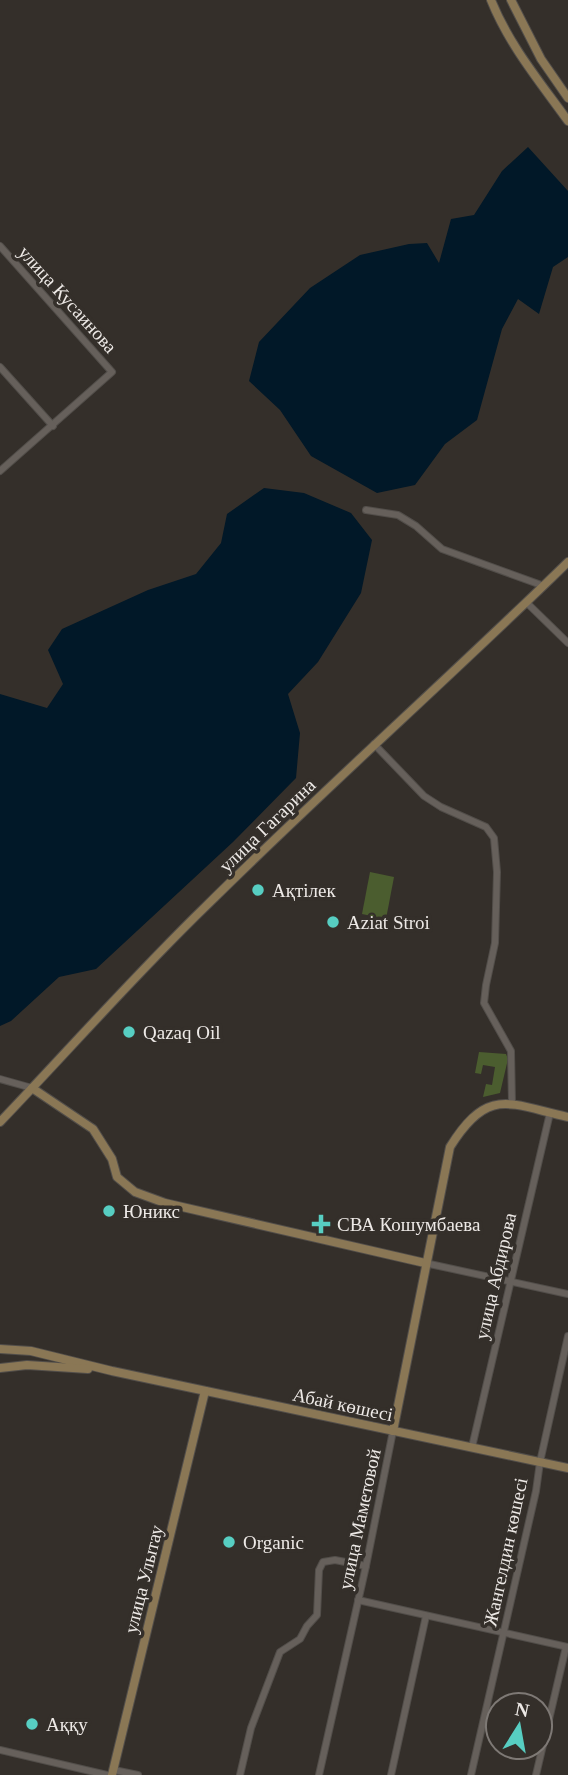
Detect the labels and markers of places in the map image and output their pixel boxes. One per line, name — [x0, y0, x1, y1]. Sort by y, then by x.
place label: Ақтілек — [272, 880, 336, 901]
marker: Ақтілек — [250, 882, 266, 898]
place label: Aziat Stroi — [347, 912, 430, 933]
marker: Aziat Stroi — [325, 914, 341, 930]
place label: Qazaq Oil — [143, 1022, 221, 1043]
marker: Qazaq Oil — [121, 1024, 137, 1040]
place label: Юникс — [123, 1201, 180, 1222]
marker: Юникс — [101, 1203, 117, 1219]
marker: СВА Кошумбаева — [311, 1214, 331, 1234]
place label: СВА Кошумбаева — [337, 1214, 481, 1235]
place label: Organic — [243, 1532, 304, 1553]
marker: Organic — [221, 1534, 237, 1550]
place label: Аққу — [46, 1714, 88, 1735]
marker: Аққу — [24, 1716, 40, 1732]

